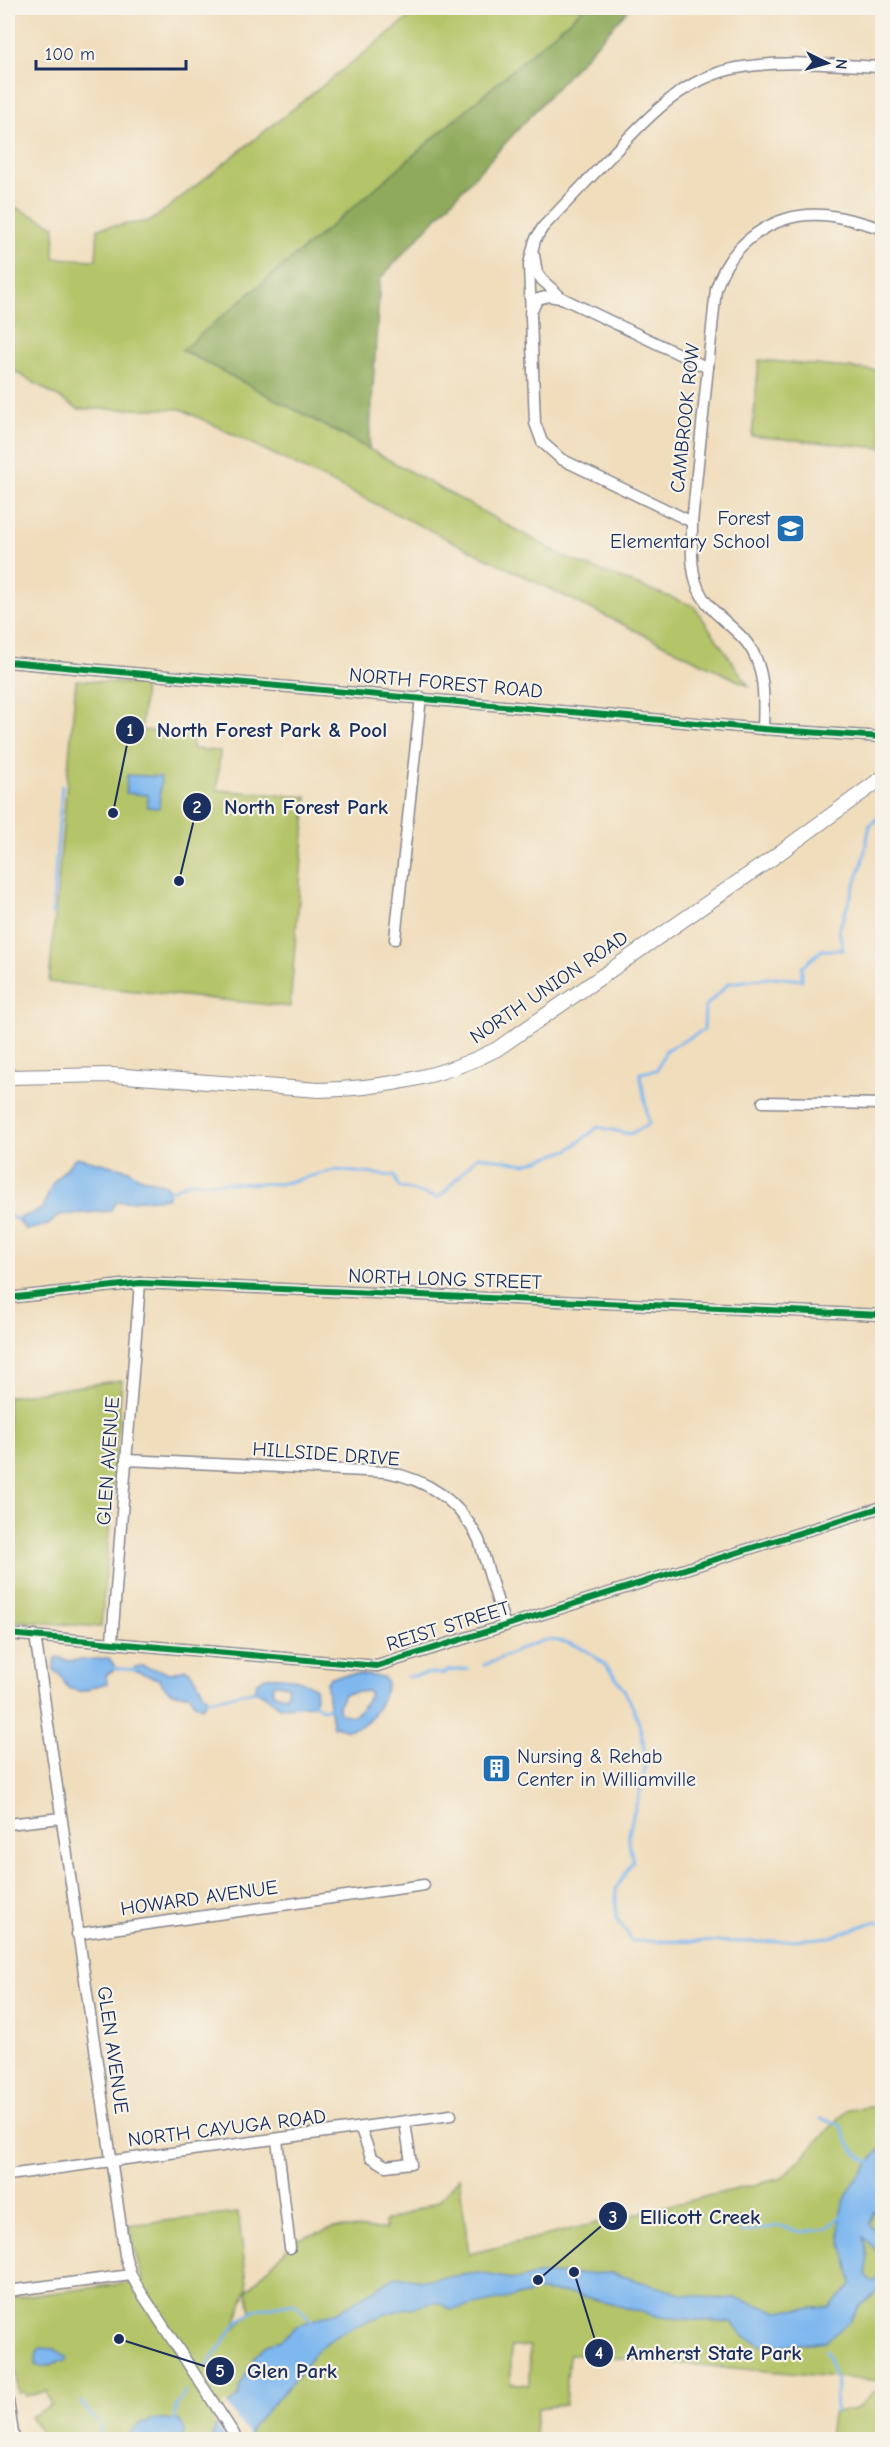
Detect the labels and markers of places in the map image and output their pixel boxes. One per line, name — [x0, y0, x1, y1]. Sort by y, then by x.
place label: Forest Elementary School — [610, 507, 771, 553]
school or university icon: Forest Elementary School — [775, 513, 807, 545]
callout: North Forest Park & Pool — [115, 710, 399, 749]
callout: North Forest Park — [182, 788, 400, 827]
place label: Nursing & Rehab Center in Williamville — [517, 1745, 696, 1791]
building icon: Nursing & Rehab Center in Williamville — [480, 1752, 512, 1784]
callout: Ellicott Creek — [598, 2197, 772, 2236]
callout: Amherst State Park — [584, 2333, 813, 2372]
callout: Glen Park — [205, 2351, 349, 2390]

